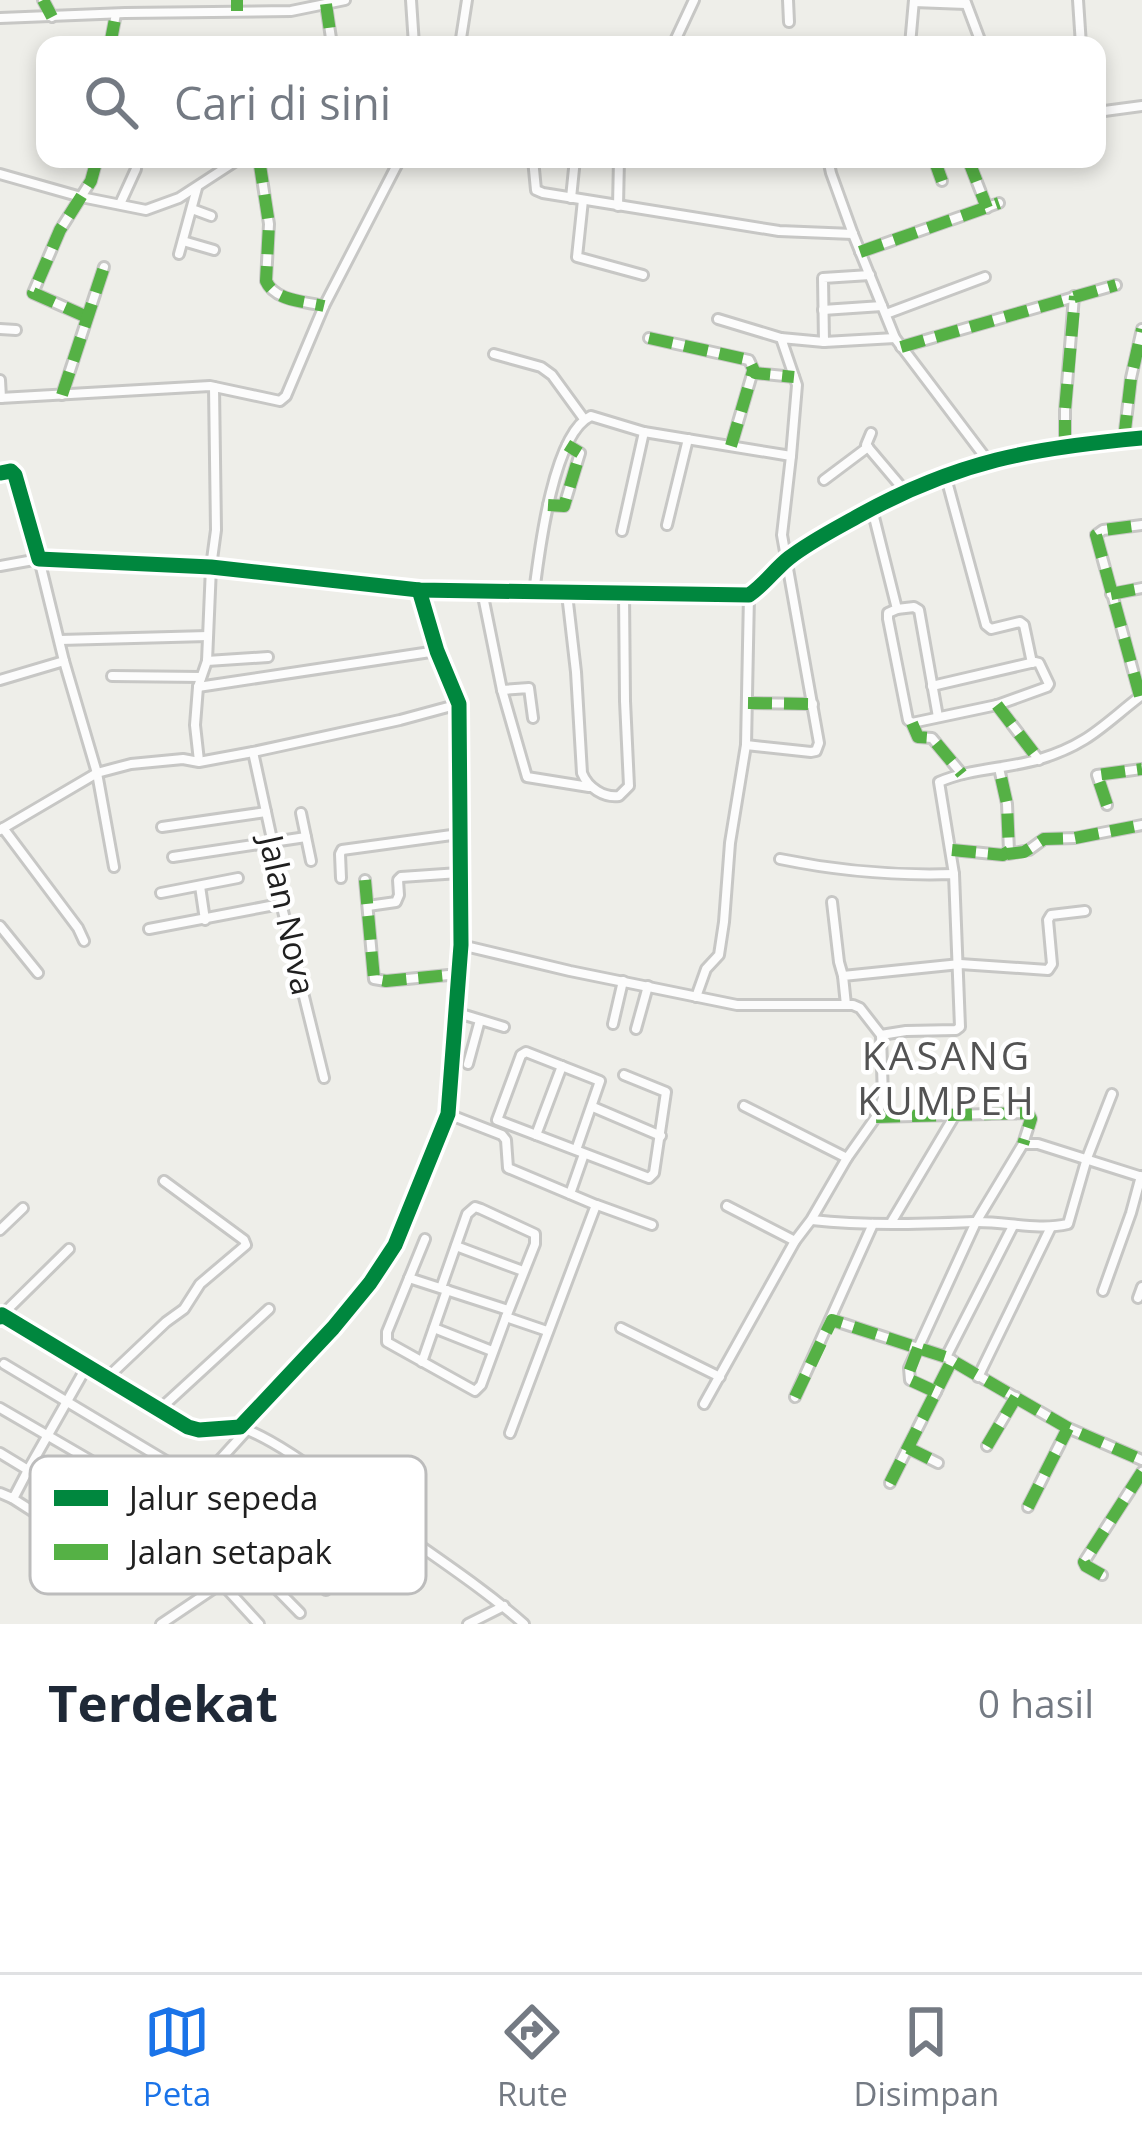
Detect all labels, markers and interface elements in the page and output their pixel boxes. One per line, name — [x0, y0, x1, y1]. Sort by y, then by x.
search box — [36, 36, 1106, 168]
icon: search — [78, 69, 144, 135]
text: Cari di sini — [174, 72, 391, 133]
street label: Jalan Nova — [249, 828, 327, 999]
district label: KASANG KUMPEH — [857, 1028, 1037, 1126]
legend — [30, 1456, 426, 1594]
text: Jalur sepeda — [126, 1475, 318, 1520]
text: Jalan setapak — [126, 1529, 333, 1574]
text: Terdekat — [48, 1667, 278, 1737]
text: 0 hasil — [978, 1676, 1094, 1729]
tab: Peta — [143, 1999, 211, 2116]
tab: Rute — [497, 1999, 568, 2116]
tab: Disimpan — [853, 1999, 999, 2116]

